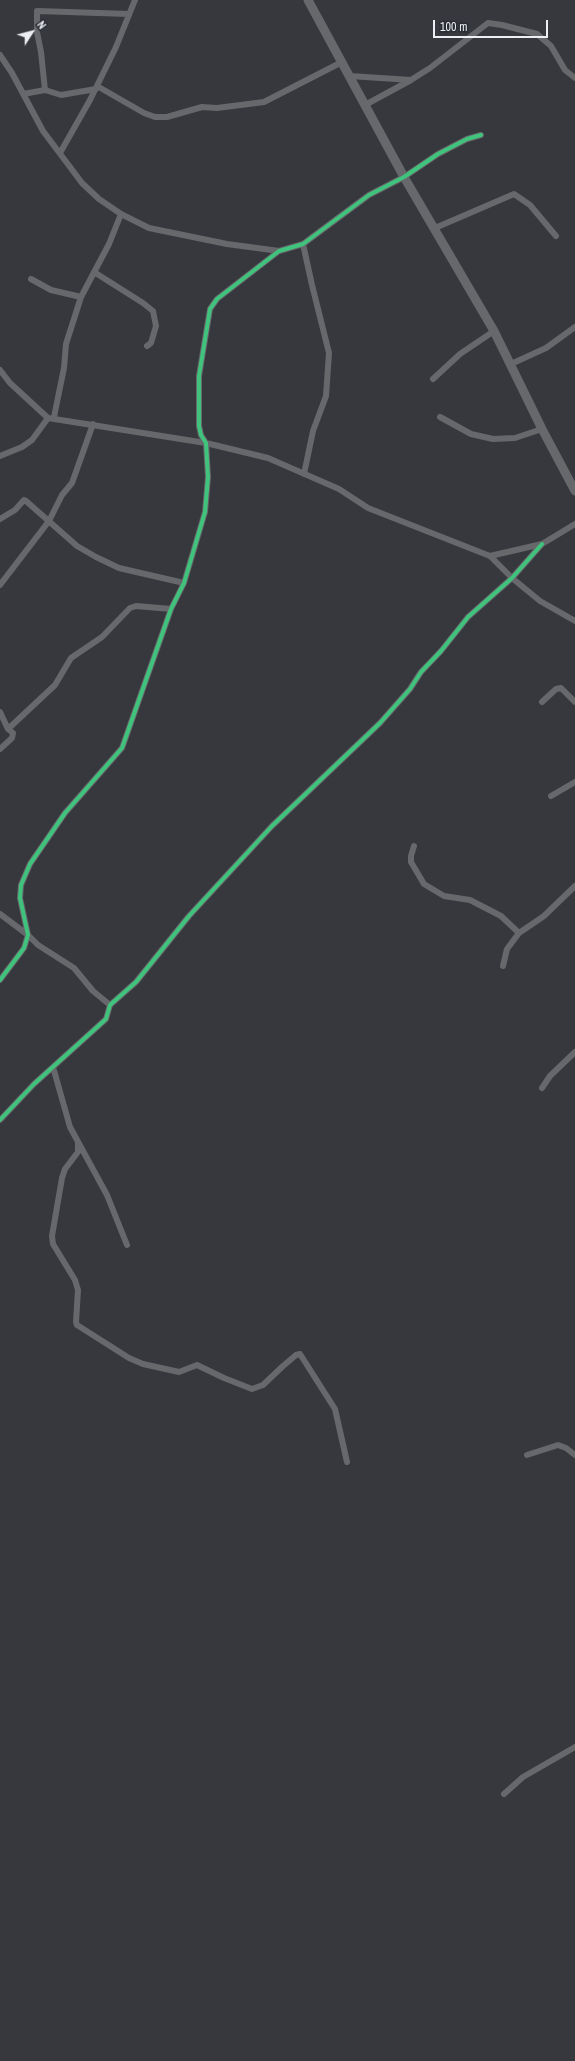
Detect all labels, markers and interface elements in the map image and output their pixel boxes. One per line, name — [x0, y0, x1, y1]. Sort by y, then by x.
north arrow — [12, 12, 52, 52]
scale bar — [435, 12, 550, 38]
text: N — [34, 18, 49, 32]
text: 100 m — [440, 19, 467, 35]

